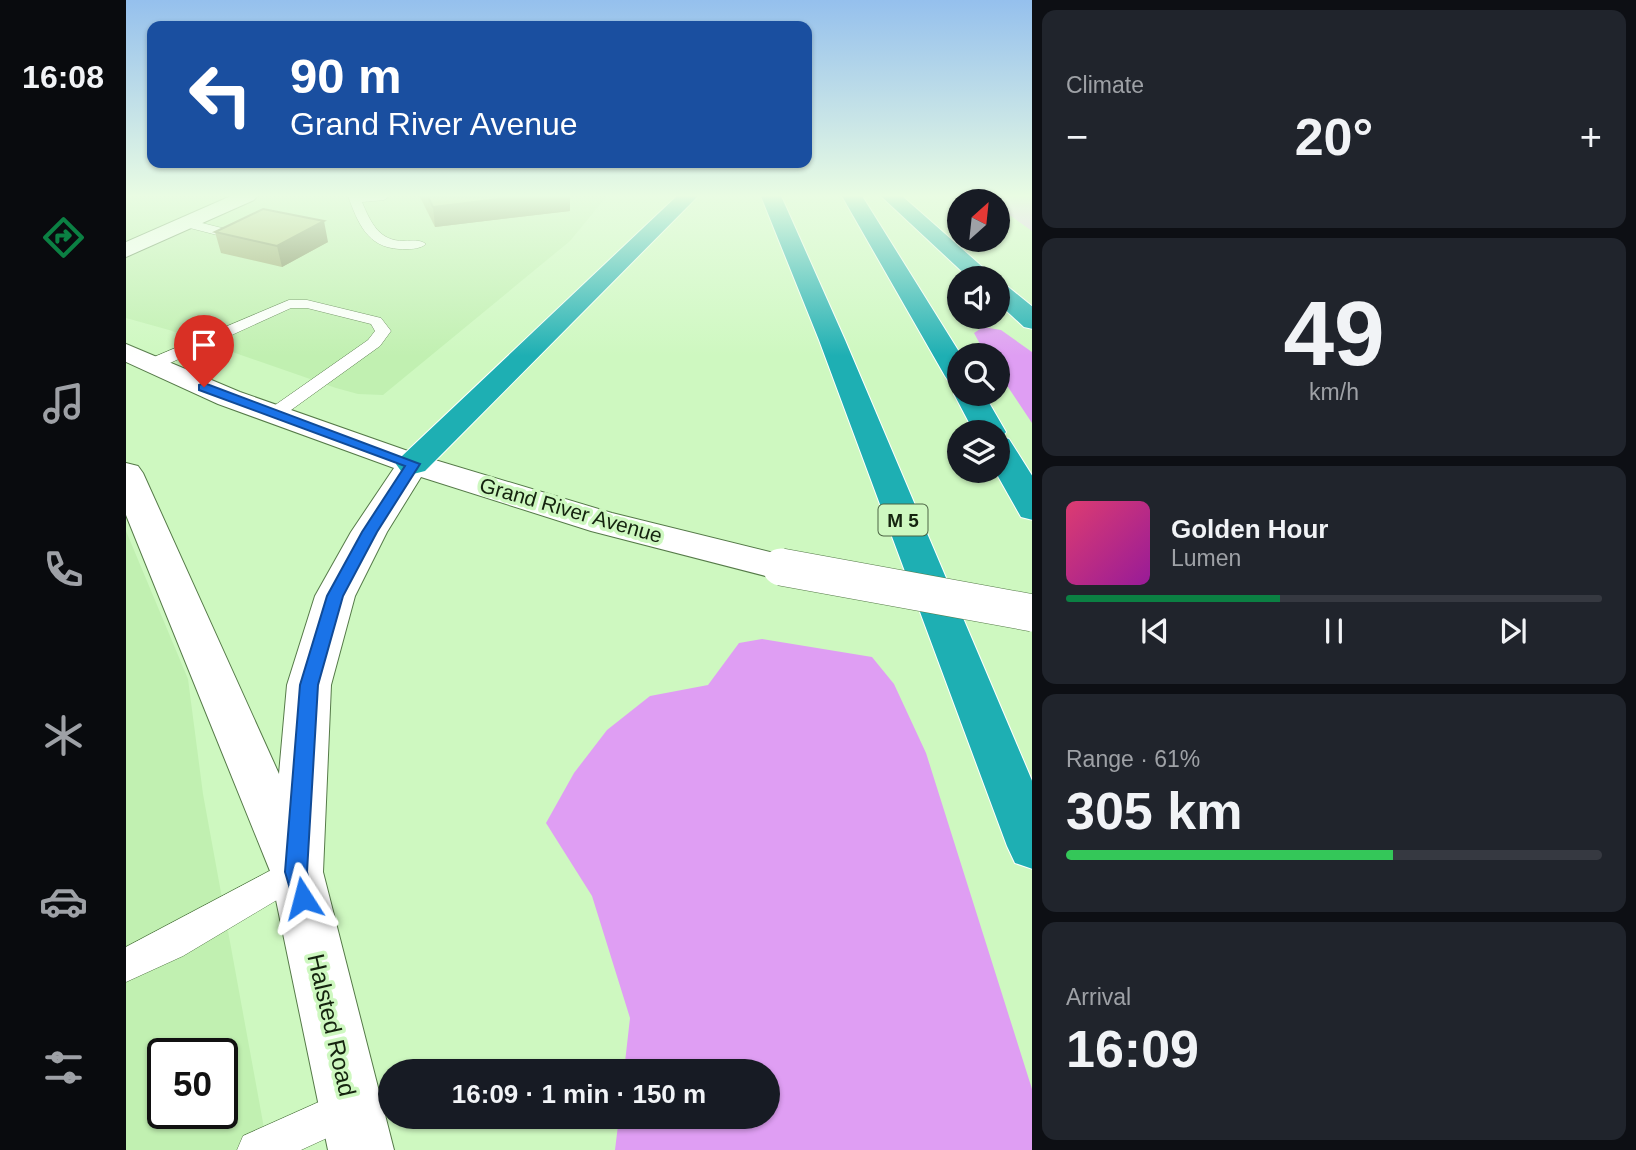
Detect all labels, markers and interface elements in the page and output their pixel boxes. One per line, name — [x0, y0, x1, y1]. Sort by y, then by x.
icon: left — [175, 49, 266, 140]
text: 90 m — [290, 49, 402, 103]
text: 16:08 — [22, 59, 104, 95]
text: Climate — [1066, 72, 1144, 98]
text: Grand River Avenue — [290, 106, 578, 142]
text: 20° — [1295, 108, 1373, 166]
text: − — [1066, 116, 1088, 158]
text: + — [1580, 116, 1602, 158]
north arrow — [947, 189, 1010, 252]
map controls — [947, 189, 1010, 483]
icon: directions — [39, 213, 88, 262]
button: sound — [947, 266, 1010, 329]
text: 49 — [1283, 283, 1385, 384]
pin — [174, 315, 234, 387]
icon: arrive — [185, 326, 223, 364]
button: search — [947, 343, 1010, 406]
icon: music — [39, 379, 88, 428]
text: km/h — [1309, 379, 1359, 405]
button: layers — [947, 420, 1010, 483]
street label: Grand River Avenue — [477, 473, 665, 547]
road number: M 5 — [878, 505, 928, 536]
text: Golden Hour — [1171, 514, 1328, 544]
icon: phone — [39, 545, 88, 594]
text: Lumen — [1171, 545, 1241, 571]
icon: previous — [1136, 612, 1174, 650]
icon: pause — [1315, 612, 1353, 650]
icon: next — [1494, 612, 1532, 650]
icon: climate — [39, 711, 88, 760]
text: Range · 61% — [1066, 746, 1200, 772]
text: 305 km — [1066, 782, 1242, 840]
position arrow — [266, 861, 340, 935]
icon: car — [39, 877, 88, 926]
street label: Halsted Road — [302, 951, 362, 1099]
text: Arrival — [1066, 984, 1131, 1010]
text: 16:09 — [1066, 1020, 1199, 1078]
speed limit sign: 50 — [147, 1038, 238, 1129]
icon: filters — [39, 1043, 88, 1092]
text: 16:09 · 1 min · 150 m — [452, 1079, 706, 1109]

